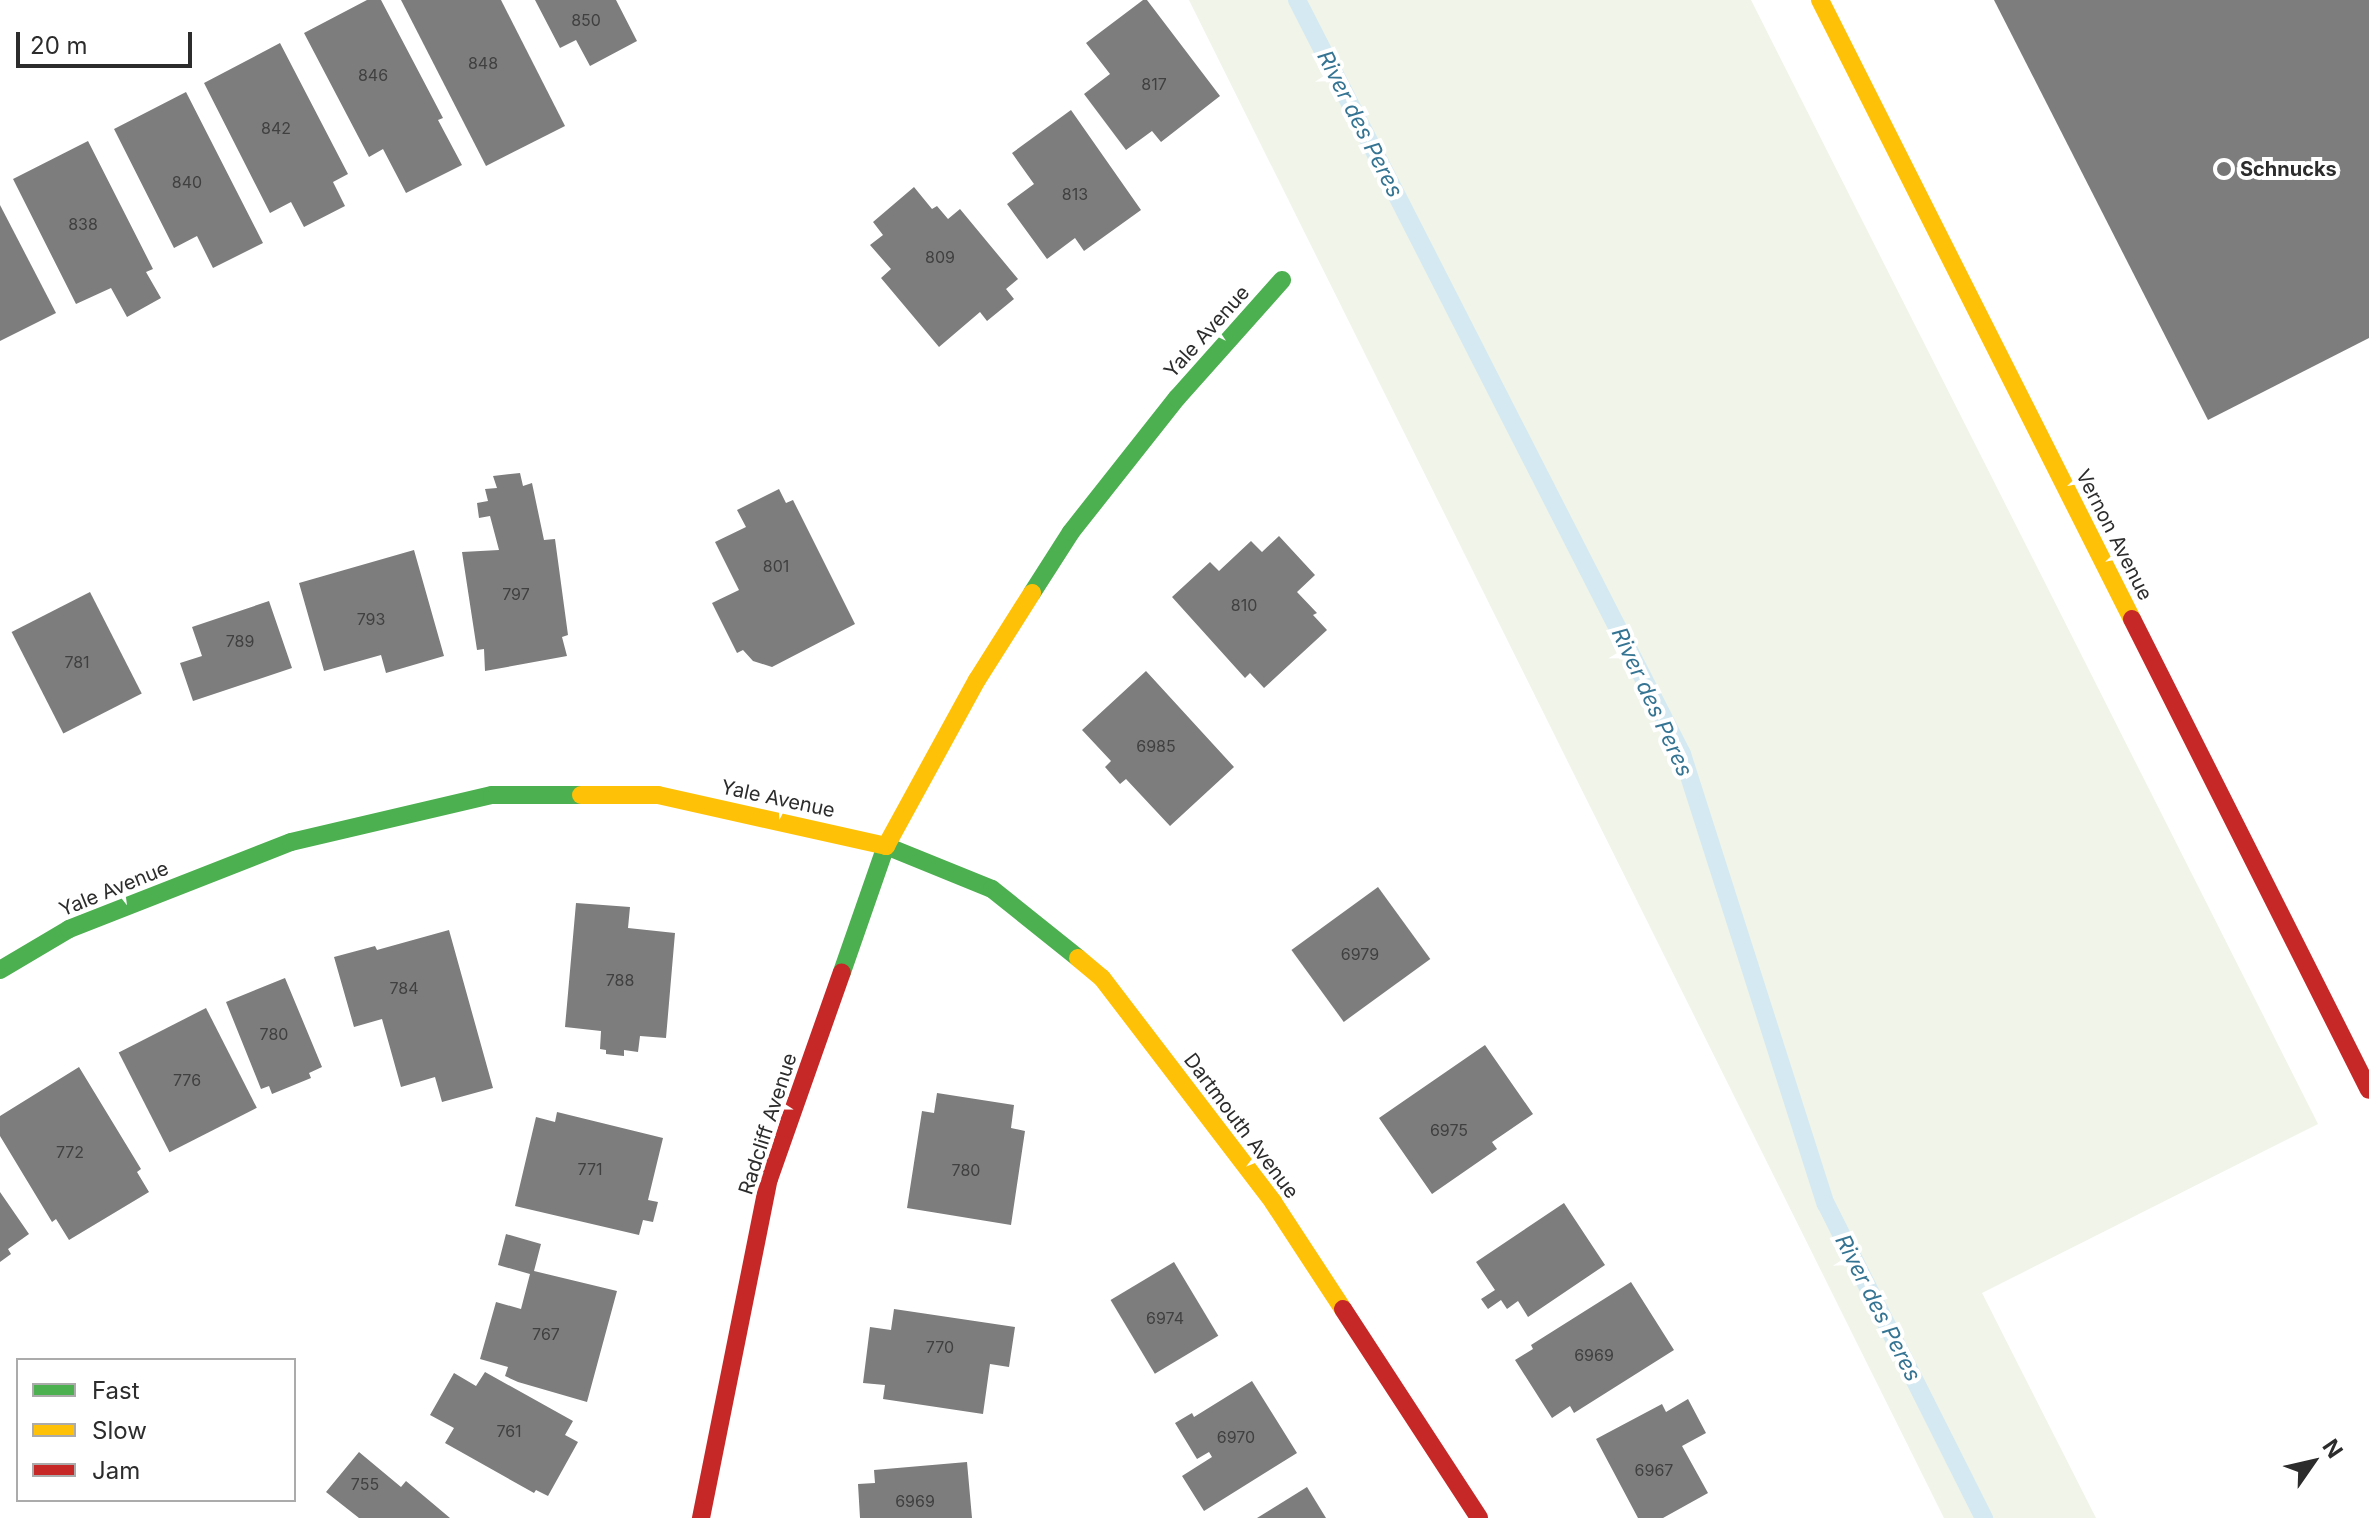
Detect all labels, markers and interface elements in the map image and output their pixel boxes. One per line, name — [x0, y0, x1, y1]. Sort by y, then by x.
house number: 850 — [571, 10, 601, 30]
scale bar — [20, 16, 196, 66]
text: 20 m — [30, 31, 88, 60]
water label: River des Peres — [1312, 46, 1408, 202]
house number: 848 — [468, 53, 498, 73]
house number: 846 — [358, 65, 388, 85]
house number: 817 — [1141, 74, 1167, 94]
house number: 842 — [261, 118, 291, 138]
place label: Schnucks — [2240, 157, 2337, 181]
marker: Schnucks — [2215, 160, 2233, 178]
house number: 840 — [172, 172, 202, 192]
house number: 813 — [1062, 184, 1088, 204]
house number: 838 — [68, 214, 98, 234]
house number: 809 — [925, 247, 955, 267]
street label: Yale Avenue — [1159, 281, 1255, 383]
street label: Vernon Avenue — [2071, 465, 2157, 605]
house number: 801 — [763, 556, 789, 576]
house number: 797 — [502, 584, 530, 604]
house number: 810 — [1231, 595, 1257, 615]
house number: 793 — [357, 609, 385, 629]
water label: River des Peres — [1606, 623, 1698, 781]
house number: 789 — [226, 631, 254, 651]
house number: 781 — [64, 652, 90, 672]
house number: 6985 — [1136, 736, 1176, 756]
street label: Yale Avenue — [719, 775, 837, 823]
street label: Yale Avenue — [56, 856, 172, 922]
house number: 6979 — [1341, 944, 1379, 964]
house number: 788 — [606, 970, 634, 990]
house number: 784 — [389, 978, 419, 998]
house number: 780 — [260, 1024, 288, 1044]
street label: Dartmouth Avenue — [1179, 1049, 1303, 1203]
street label: Radcliff Avenue — [734, 1050, 802, 1198]
house number: 776 — [173, 1070, 201, 1090]
house number: 6975 — [1430, 1120, 1468, 1140]
house number: 772 — [56, 1142, 84, 1162]
house number: 771 — [578, 1159, 602, 1179]
house number: 780 — [952, 1160, 980, 1180]
water label: River des Peres — [1830, 1230, 1926, 1386]
house number: 6974 — [1146, 1308, 1184, 1328]
house number: 767 — [532, 1324, 560, 1344]
house number: 770 — [926, 1337, 954, 1357]
house number: 6969 — [1574, 1345, 1614, 1365]
legend — [16, 1358, 296, 1502]
text: Fast — [92, 1376, 140, 1405]
text: Slow — [92, 1416, 147, 1445]
house number: 761 — [496, 1421, 522, 1441]
north arrow — [2273, 1422, 2353, 1502]
house number: 6970 — [1217, 1427, 1255, 1447]
text: N — [2317, 1434, 2348, 1463]
text: Jam — [92, 1456, 140, 1485]
house number: 6967 — [1635, 1460, 1673, 1480]
house number: 755 — [351, 1474, 379, 1494]
house number: 6969 — [895, 1491, 935, 1511]

